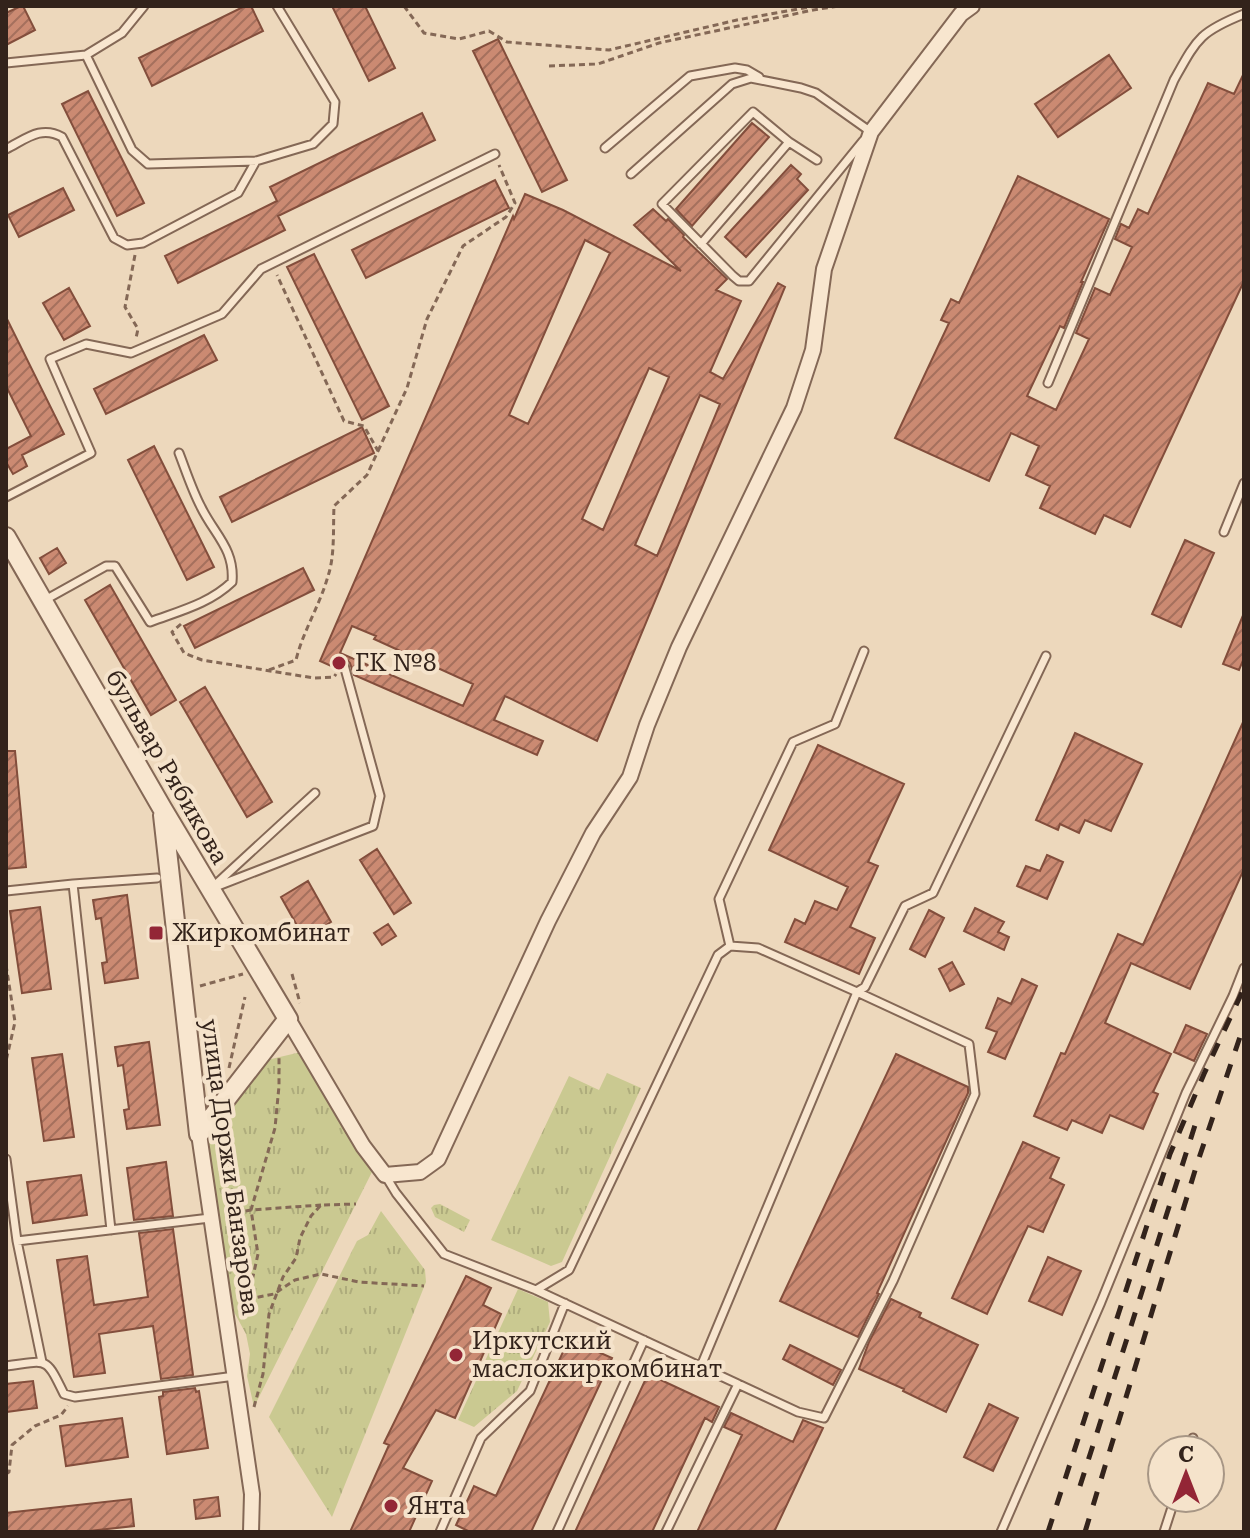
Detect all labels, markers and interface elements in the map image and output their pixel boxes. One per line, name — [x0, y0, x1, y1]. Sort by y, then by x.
place label: ГК №8 — [355, 649, 436, 677]
marker: ГК №8 — [330, 654, 348, 672]
street label: бульвар Рябикова — [100, 665, 234, 869]
place label: Жиркомбинат — [172, 919, 350, 947]
marker: Жиркомбинат — [147, 924, 165, 942]
street label: улица Доржи Банзарова — [195, 1017, 265, 1317]
place label: Иркутский масложиркомбинат — [472, 1327, 722, 1383]
marker: Иркутский масложиркомбинат — [447, 1346, 465, 1364]
north arrow — [1146, 1434, 1226, 1514]
text: С — [1178, 1442, 1194, 1467]
place label: Янта — [407, 1492, 466, 1520]
marker: Янта — [382, 1497, 400, 1515]

